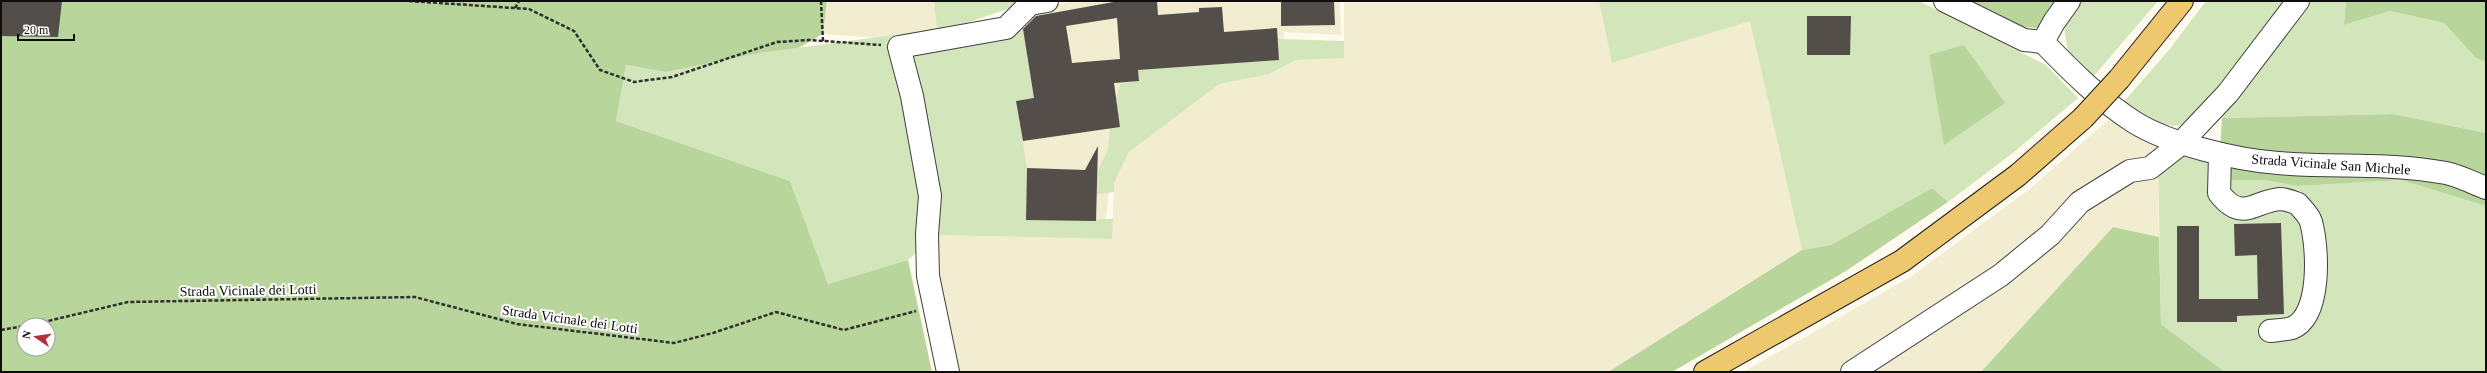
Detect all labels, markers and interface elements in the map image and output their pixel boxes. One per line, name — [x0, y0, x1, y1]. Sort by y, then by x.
scale bar — [18, 16, 74, 42]
text: 20 m — [24, 23, 49, 37]
street label: Strada Vicinale San Michele — [2251, 151, 2411, 178]
street label: Strada Vicinale dei Lotti — [179, 282, 317, 299]
street label: Strada Vicinale dei Lotti — [501, 303, 639, 336]
north arrow — [16, 317, 56, 357]
text: N — [20, 329, 33, 340]

